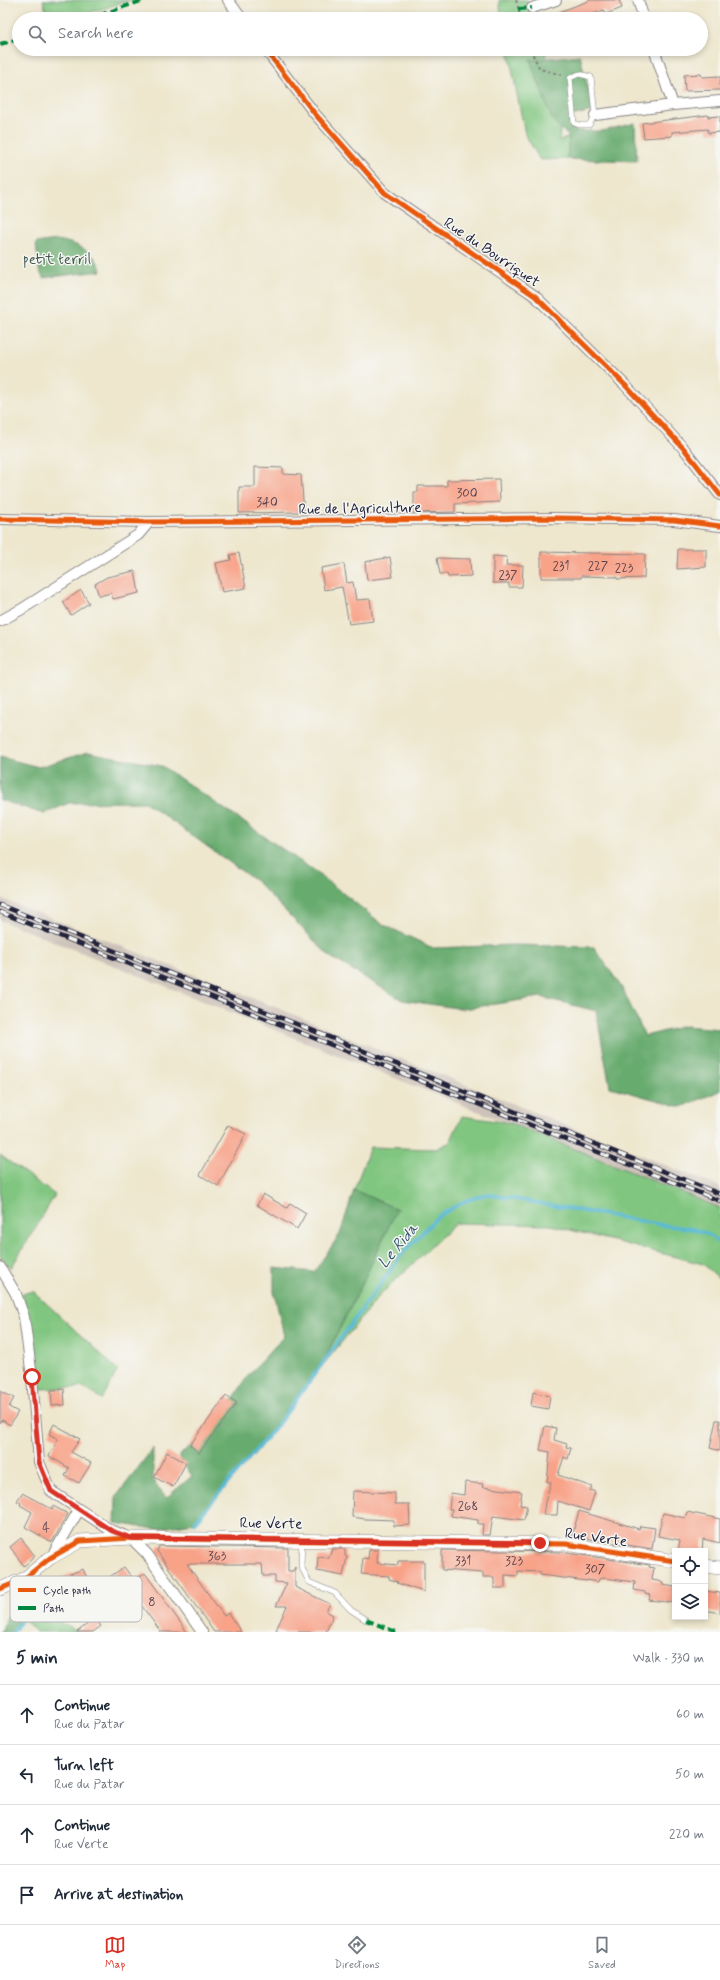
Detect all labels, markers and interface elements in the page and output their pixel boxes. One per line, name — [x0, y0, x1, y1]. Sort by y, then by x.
search box — [12, 12, 708, 56]
icon: search — [26, 23, 48, 45]
text: Search here — [58, 24, 134, 44]
street label: Rue du Bourriquet — [439, 213, 544, 293]
park label: petit terril — [23, 250, 92, 270]
house number: 300 — [456, 485, 478, 502]
house number: 340 — [256, 494, 278, 511]
street label: Rue de l'Agriculture — [298, 498, 422, 520]
house number: 231 — [553, 558, 569, 575]
house number: 227 — [588, 558, 608, 575]
house number: 223 — [615, 560, 634, 577]
house number: 237 — [498, 567, 518, 584]
water label: Le Rida — [373, 1218, 424, 1273]
route start — [23, 1368, 41, 1386]
house number: 268 — [458, 1498, 478, 1515]
street label: Rue Verte — [239, 1513, 303, 1535]
house number: 4 — [42, 1520, 50, 1537]
street label: Rue Verte — [563, 1524, 628, 1552]
route end — [531, 1534, 549, 1552]
house number: 363 — [208, 1548, 227, 1565]
map controls — [672, 1548, 708, 1620]
button: locate — [672, 1548, 708, 1584]
house number: 331 — [455, 1553, 471, 1570]
house number: 323 — [505, 1553, 524, 1570]
house number: 307 — [585, 1561, 605, 1578]
legend — [10, 1576, 142, 1622]
text: Cycle path — [43, 1584, 91, 1598]
button: layers — [672, 1584, 708, 1620]
house number: 8 — [148, 1594, 156, 1611]
text: Path — [43, 1602, 64, 1616]
text: 5 min — [16, 1647, 58, 1669]
text: Walk · 330 m — [633, 1650, 704, 1667]
text: Continue — [54, 1696, 110, 1716]
icon: ahead — [16, 1704, 38, 1726]
text: 60 m — [676, 1706, 704, 1723]
text: Rue du Patar — [54, 1716, 125, 1733]
text: Turn left — [54, 1756, 114, 1776]
icon: left — [16, 1764, 38, 1786]
text: 50 m — [675, 1766, 704, 1783]
text: Rue du Patar — [54, 1776, 125, 1793]
text: Continue — [54, 1816, 110, 1836]
icon: ahead — [16, 1824, 38, 1846]
text: 220 m — [669, 1826, 704, 1843]
text: Rue Verte — [54, 1836, 109, 1853]
icon: arrive — [16, 1884, 38, 1906]
text: Arrive at destination — [54, 1885, 183, 1905]
tab: Map — [104, 1934, 126, 1972]
tab: Directions — [334, 1934, 380, 1972]
tab: Saved — [588, 1934, 616, 1972]

